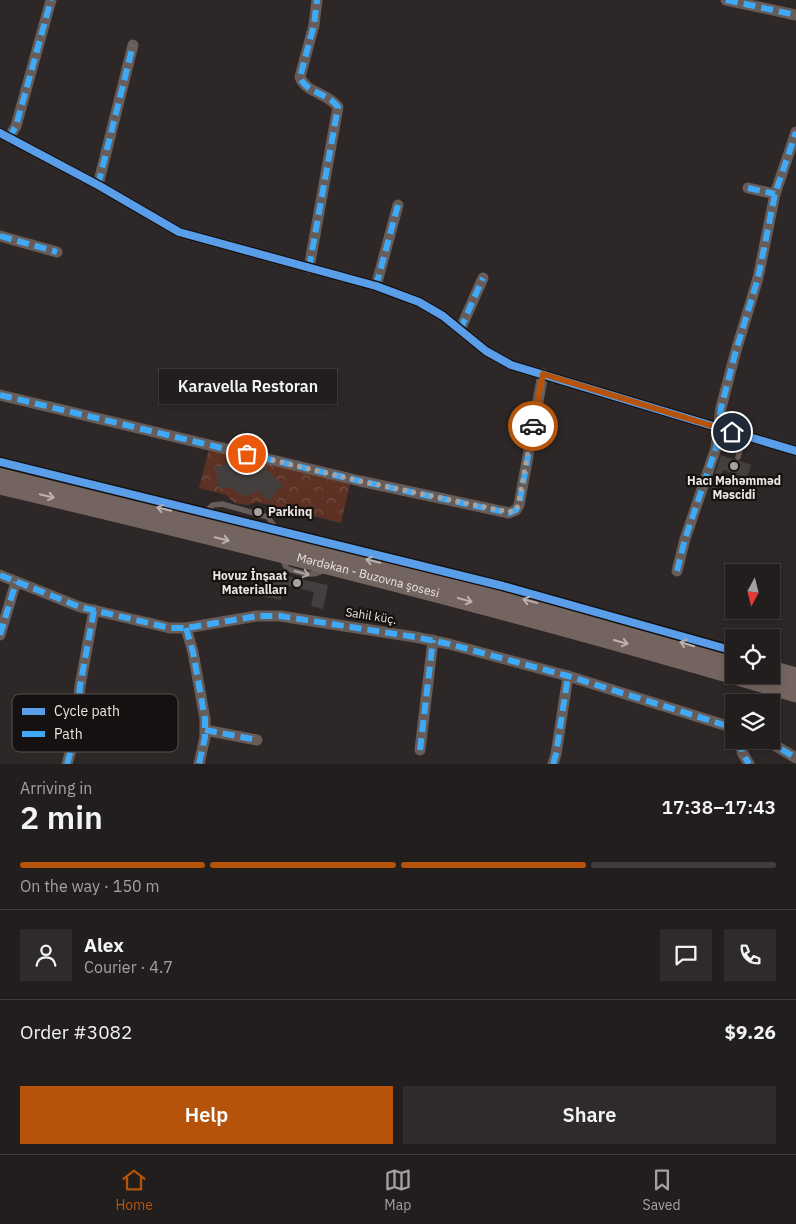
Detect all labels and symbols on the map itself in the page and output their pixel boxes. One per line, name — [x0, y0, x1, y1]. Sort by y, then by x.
callout: Karavella Restoran — [158, 369, 336, 404]
courier — [508, 401, 558, 451]
pin — [711, 411, 753, 453]
pin — [226, 433, 268, 475]
marker: Hacı Məhəmməd Məscidi — [728, 460, 740, 472]
place label: Hacı Məhəmməd Məscidi — [687, 473, 781, 502]
one-way arrow — [39, 492, 55, 501]
one-way arrow — [157, 504, 173, 513]
place label: Parkinq — [268, 504, 312, 519]
marker: Parkinq — [252, 506, 264, 518]
one-way arrow — [214, 535, 230, 545]
street label: Mərdəkan - Buzovna şosesi — [295, 549, 441, 600]
one-way arrow — [366, 556, 382, 565]
north arrow — [725, 564, 780, 619]
place label: Hovuz İnşaat Materialları — [212, 568, 287, 597]
one-way arrow — [293, 568, 309, 578]
marker: Hovuz İnşaat Materialları — [291, 577, 303, 589]
one-way arrow — [456, 596, 472, 605]
one-way arrow — [523, 596, 539, 605]
street label: Sahil küç. — [344, 604, 398, 627]
one-way arrow — [613, 638, 629, 648]
one-way arrow — [679, 639, 695, 649]
legend — [12, 694, 178, 752]
text: Cycle path — [54, 702, 120, 720]
text: Path — [54, 725, 83, 743]

